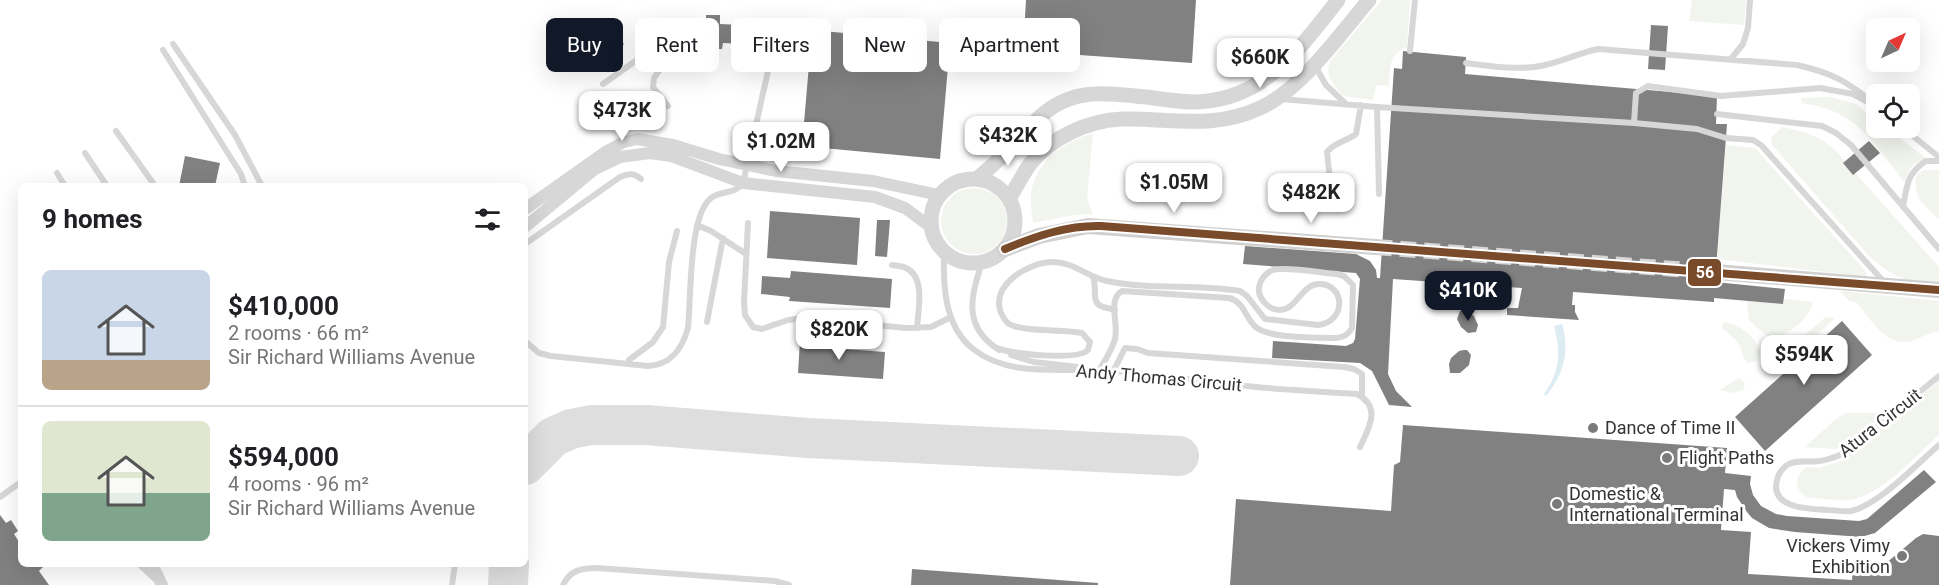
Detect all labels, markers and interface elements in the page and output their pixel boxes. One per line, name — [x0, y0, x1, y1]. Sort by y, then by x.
chip: Buy — [546, 18, 623, 72]
chip: Rent — [635, 18, 719, 72]
chip: Filters — [731, 18, 831, 72]
chip: New — [843, 18, 927, 72]
chip: Apartment — [939, 18, 1080, 72]
north arrow — [1866, 18, 1920, 72]
map controls — [1866, 18, 1920, 138]
pin: $660K — [1218, 38, 1302, 89]
text: $660K — [1231, 45, 1289, 69]
button: locate — [1866, 84, 1920, 138]
pin: $473K — [580, 91, 664, 142]
text: $473K — [593, 98, 651, 122]
pin: $432K — [966, 116, 1050, 167]
pin: $1.02M — [732, 122, 830, 173]
text: $432K — [979, 123, 1037, 147]
text: $1.02M — [746, 129, 816, 153]
pin: $1.05M — [1125, 163, 1223, 214]
text: $1.05M — [1139, 170, 1209, 194]
pin: $482K — [1269, 173, 1353, 224]
text: $482K — [1282, 180, 1340, 204]
icon: filters — [471, 203, 504, 236]
text: 9 homes — [42, 204, 143, 234]
line badge: 56 — [1687, 258, 1722, 287]
text: 56 — [1696, 263, 1714, 282]
pin: $410K — [1426, 271, 1510, 322]
text: $410K — [1439, 278, 1497, 302]
text: $410,000 — [228, 291, 339, 321]
icon: home — [90, 294, 162, 366]
pin: $820K — [797, 310, 881, 361]
text: $820K — [810, 317, 868, 341]
text: 2 rooms · 66 m² — [228, 321, 369, 345]
pin: $594K — [1762, 335, 1846, 386]
text: $594K — [1775, 342, 1833, 366]
text: Sir Richard Williams Avenue — [228, 345, 475, 369]
street label: Andy Thomas Circuit — [1075, 360, 1243, 395]
street label: Atura Circuit — [1834, 384, 1925, 461]
place label: Dance of Time II — [1605, 417, 1735, 438]
marker: Dance of Time II — [1586, 421, 1600, 435]
text: $594,000 — [228, 442, 339, 472]
icon: home — [90, 445, 162, 517]
place label: Flight Paths — [1679, 447, 1774, 468]
marker: Flight Paths — [1660, 451, 1674, 465]
text: 4 rooms · 96 m² — [228, 472, 369, 496]
place label: Domestic & International Terminal — [1569, 483, 1744, 525]
text: Sir Richard Williams Avenue — [228, 496, 475, 520]
marker: Domestic & International Terminal — [1550, 497, 1564, 511]
place label: Vickers Vimy Exhibition — [1786, 535, 1890, 577]
marker: Vickers Vimy Exhibition — [1895, 549, 1909, 563]

